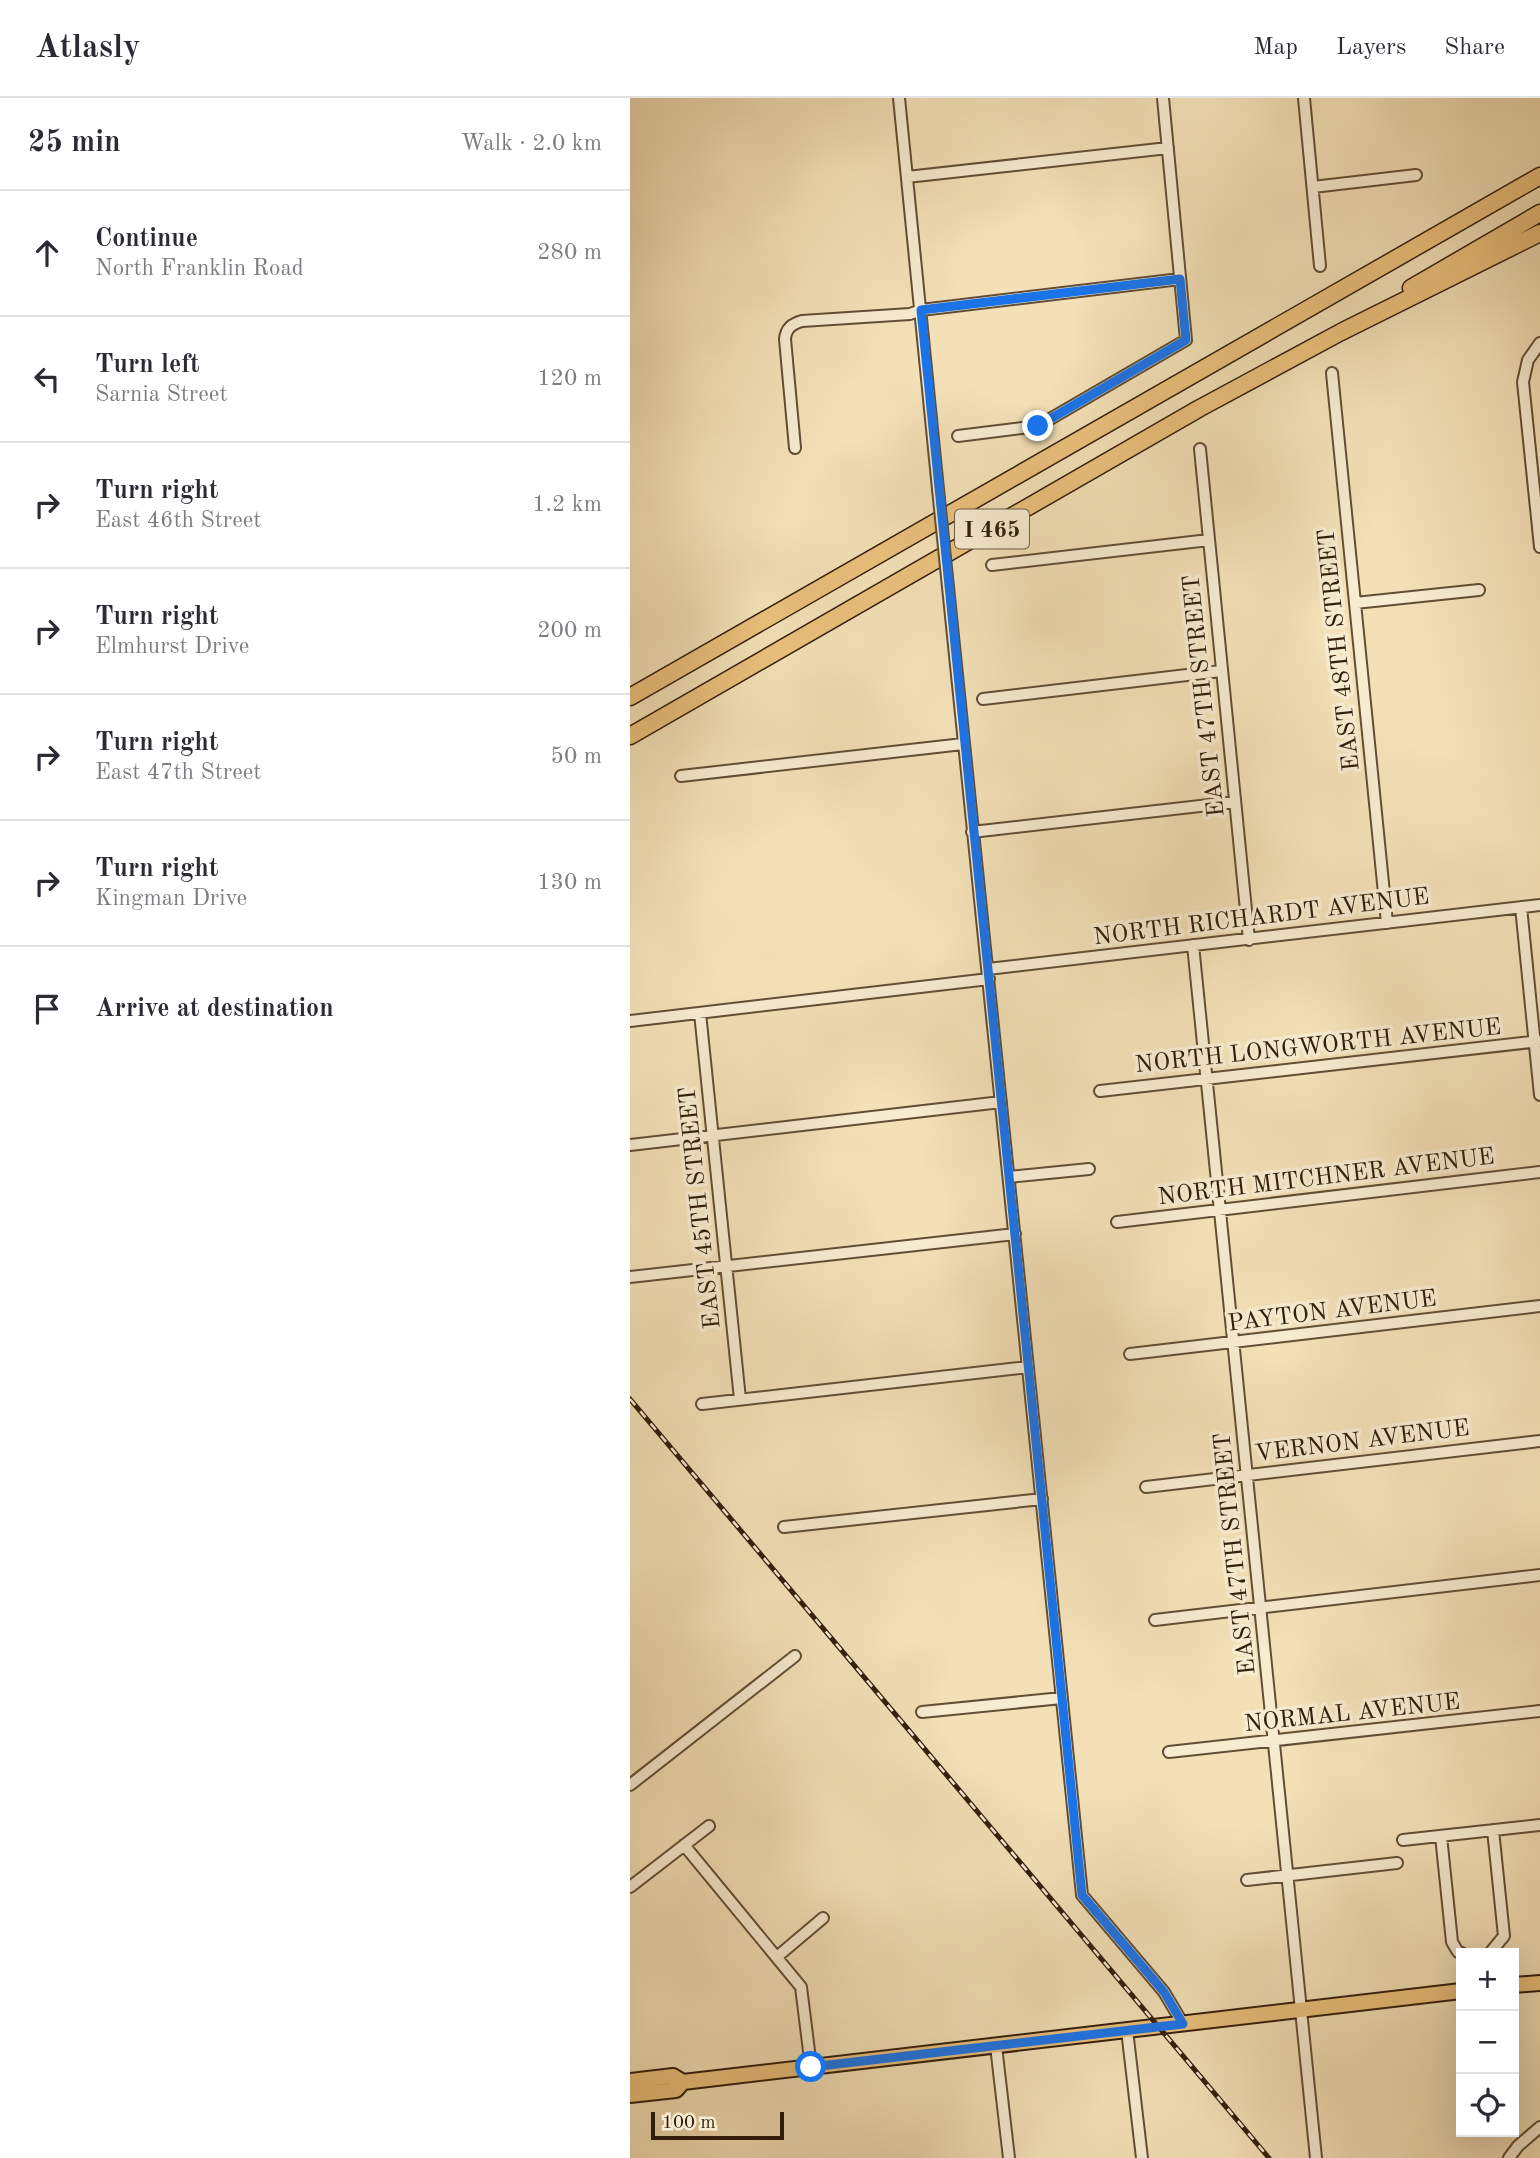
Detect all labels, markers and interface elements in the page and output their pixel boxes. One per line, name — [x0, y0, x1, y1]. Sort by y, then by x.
text: Atlasly — [35, 32, 140, 65]
text: Map — [1254, 36, 1298, 60]
text: Layers — [1336, 36, 1406, 60]
text: Share — [1444, 36, 1505, 60]
text: 25 min — [28, 128, 121, 158]
text: Walk · 2.0 km — [461, 132, 602, 155]
text: Continue — [95, 226, 198, 252]
icon: ahead — [28, 234, 66, 272]
text: 280 m — [537, 241, 602, 264]
text: North Franklin Road — [95, 257, 304, 280]
text: Turn left — [95, 352, 200, 378]
icon: left — [28, 360, 66, 398]
text: 120 m — [537, 367, 602, 390]
text: Sarnia Street — [95, 383, 227, 406]
route end — [1022, 410, 1053, 441]
text: Turn right — [95, 478, 218, 504]
icon: right — [28, 486, 66, 524]
text: 1.2 km — [532, 493, 602, 516]
text: East 46th Street — [95, 509, 261, 532]
road number: I 465 — [955, 510, 1029, 548]
street label: EAST 48TH STREET — [1315, 527, 1365, 772]
street label: EAST 47TH STREET — [1180, 573, 1230, 818]
text: Turn right — [95, 604, 218, 630]
icon: right — [28, 612, 66, 650]
text: 200 m — [537, 619, 602, 642]
text: Elmhurst Drive — [95, 635, 249, 658]
text: Turn right — [95, 730, 218, 756]
icon: right — [28, 738, 66, 776]
text: 50 m — [551, 745, 602, 768]
text: East 47th Street — [95, 761, 261, 784]
text: Turn right — [95, 856, 218, 882]
icon: right — [28, 864, 66, 902]
text: 130 m — [537, 871, 602, 894]
street label: NORTH RICHARDT AVENUE — [1092, 885, 1431, 951]
text: Kingman Drive — [95, 887, 247, 910]
icon: arrive — [28, 990, 66, 1028]
text: Arrive at destination — [95, 996, 334, 1022]
street label: NORTH LONGWORTH AVENUE — [1134, 1016, 1502, 1078]
street label: EAST 45TH STREET — [676, 1085, 726, 1330]
street label: NORTH MITCHNER AVENUE — [1156, 1145, 1496, 1211]
street label: PAYTON AVENUE — [1227, 1287, 1438, 1337]
street label: VERNON AVENUE — [1254, 1417, 1471, 1467]
street label: EAST 47TH STREET — [1211, 1431, 1261, 1676]
street label: NORMAL AVENUE — [1243, 1691, 1461, 1737]
map controls — [1456, 1948, 1519, 2137]
button: + — [1456, 1948, 1519, 2011]
button: − — [1456, 2011, 1519, 2074]
route start — [795, 2051, 826, 2082]
button: locate — [1456, 2074, 1519, 2137]
scale bar — [651, 2109, 784, 2141]
text: 100 m — [662, 2114, 715, 2133]

